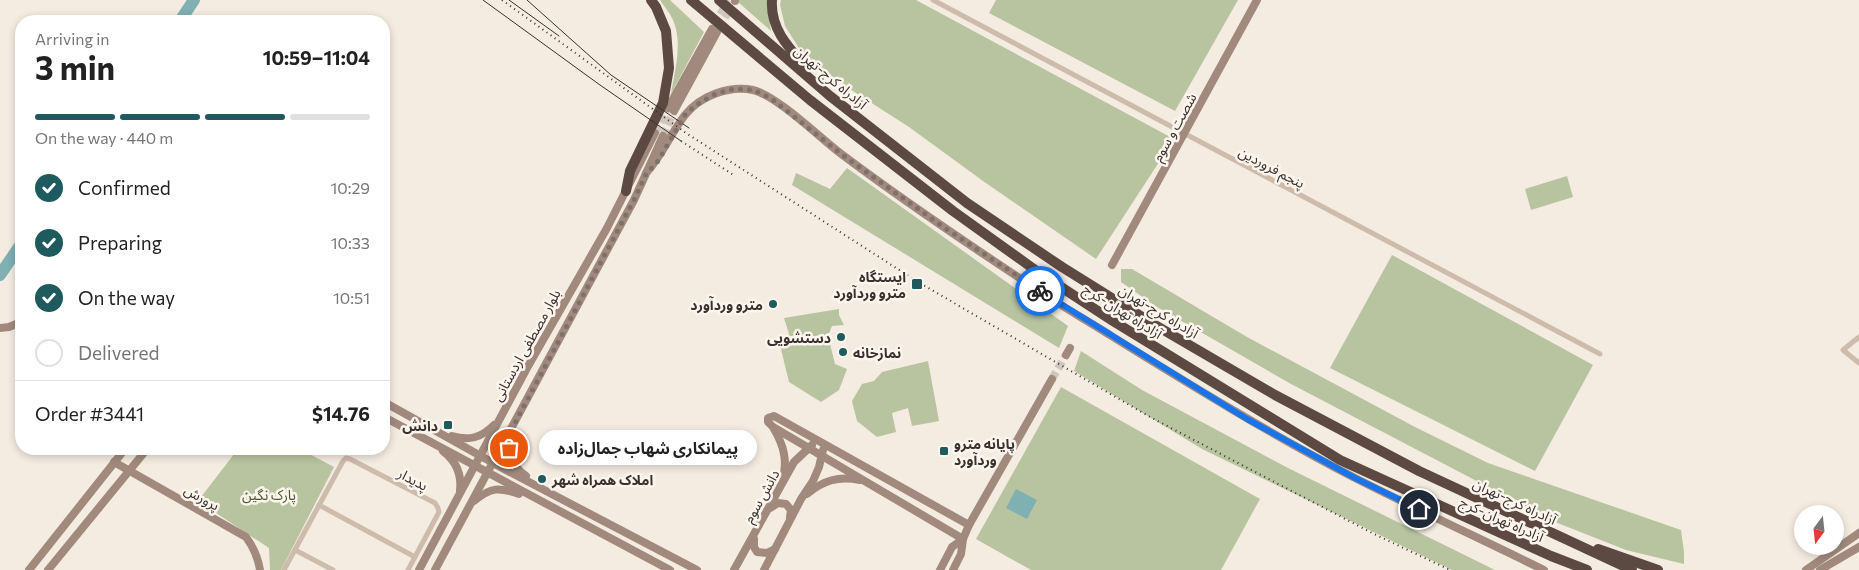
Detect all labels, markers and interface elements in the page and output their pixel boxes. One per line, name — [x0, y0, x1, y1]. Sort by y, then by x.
text: Arriving in — [35, 29, 109, 48]
street label: آزادراه کرج-تهران — [789, 42, 872, 115]
text: 10:59–11:04 — [263, 46, 370, 69]
text: 3 min — [35, 47, 115, 87]
street label: شصت و سوم — [1148, 90, 1202, 166]
text: On the way · 440 m — [35, 128, 173, 147]
street label: پنجم فروردین — [1235, 143, 1308, 194]
icon: check — [35, 174, 63, 202]
text: Confirmed — [78, 176, 171, 199]
text: 10:29 — [330, 178, 370, 197]
icon: check — [35, 229, 63, 257]
text: Preparing — [78, 231, 162, 254]
text: 10:33 — [331, 233, 370, 252]
courier — [1015, 266, 1065, 316]
place label: ایستگاه مترو وردآورد — [833, 268, 906, 302]
marker: ایستگاه مترو وردآورد — [910, 277, 924, 291]
icon: bike — [1026, 277, 1054, 305]
street label: آزادراه تهران-کرج — [1079, 280, 1166, 345]
street label: آزادراه کرج-تهران — [1114, 281, 1203, 345]
icon: check — [35, 284, 63, 312]
text: On the way — [78, 286, 175, 309]
street label: بلوار مصطفی اردستانی — [488, 286, 565, 404]
text: 10:51 — [333, 288, 370, 307]
place label: مترو وردآورد — [690, 296, 763, 314]
marker: مترو وردآورد — [767, 298, 779, 310]
place label: دستشویی — [767, 329, 831, 346]
marker: دستشویی — [835, 331, 847, 343]
text: Delivered — [78, 341, 159, 364]
place label: نمازخانه — [853, 344, 901, 362]
marker: نمازخانه — [837, 346, 849, 358]
text: Order #3441 — [35, 402, 144, 425]
text: $14.76 — [312, 402, 370, 425]
place label: دانش — [402, 417, 438, 434]
marker: دانش — [442, 419, 454, 431]
pin — [488, 427, 530, 469]
callout: پیمانکاری شهاب جمال‌زاده — [539, 430, 756, 466]
icon: bag — [495, 434, 523, 462]
place label: پایانه مترو وردآورد — [954, 435, 1015, 469]
text: پیمانکاری شهاب جمال‌زاده — [558, 438, 738, 457]
marker: پایانه مترو وردآورد — [938, 445, 950, 457]
street label: پدیدار — [393, 464, 431, 496]
street label: دانش سوم — [739, 466, 785, 527]
place label: املاک همراه شهر — [551, 471, 653, 489]
marker: املاک همراه شهر — [536, 473, 548, 485]
street label: آزادراه کرج-تهران — [1469, 474, 1560, 531]
street label: پرورش — [180, 480, 223, 515]
park label: پارک نگین — [242, 486, 296, 505]
pin — [1398, 488, 1440, 530]
street label: آزادراه تهران-کرج — [1456, 493, 1547, 548]
icon: home — [1405, 495, 1433, 523]
north arrow — [1794, 505, 1844, 555]
map controls — [1794, 505, 1844, 555]

